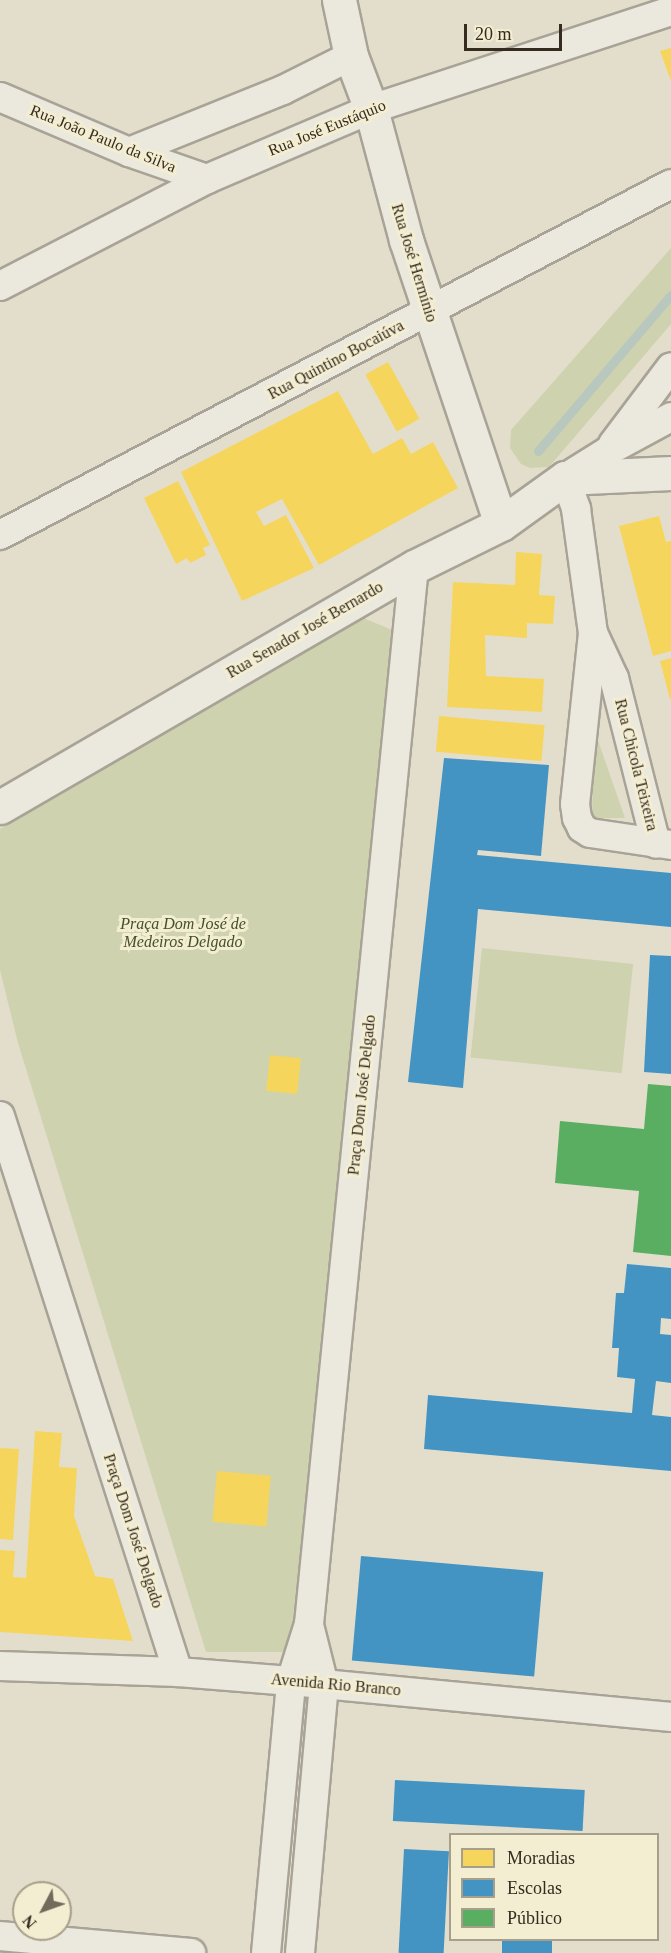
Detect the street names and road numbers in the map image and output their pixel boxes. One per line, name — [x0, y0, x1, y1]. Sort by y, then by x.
street label: Rua José Eustáquio — [265, 96, 389, 160]
street label: Rua João Paulo da Silva — [27, 101, 179, 177]
street label: Rua José Hermínio — [387, 202, 441, 324]
street label: Rua Quintino Bocaiúva — [265, 316, 407, 404]
street label: Rua Senador José Bernardo — [223, 577, 387, 683]
street label: Rua Chicola Teixeira — [610, 697, 662, 833]
street label: Praça Dom José Delgado — [344, 1014, 380, 1176]
street label: Praça Dom José Delgado — [99, 1451, 167, 1611]
street label: Avenida Rio Branco — [270, 1670, 402, 1700]

